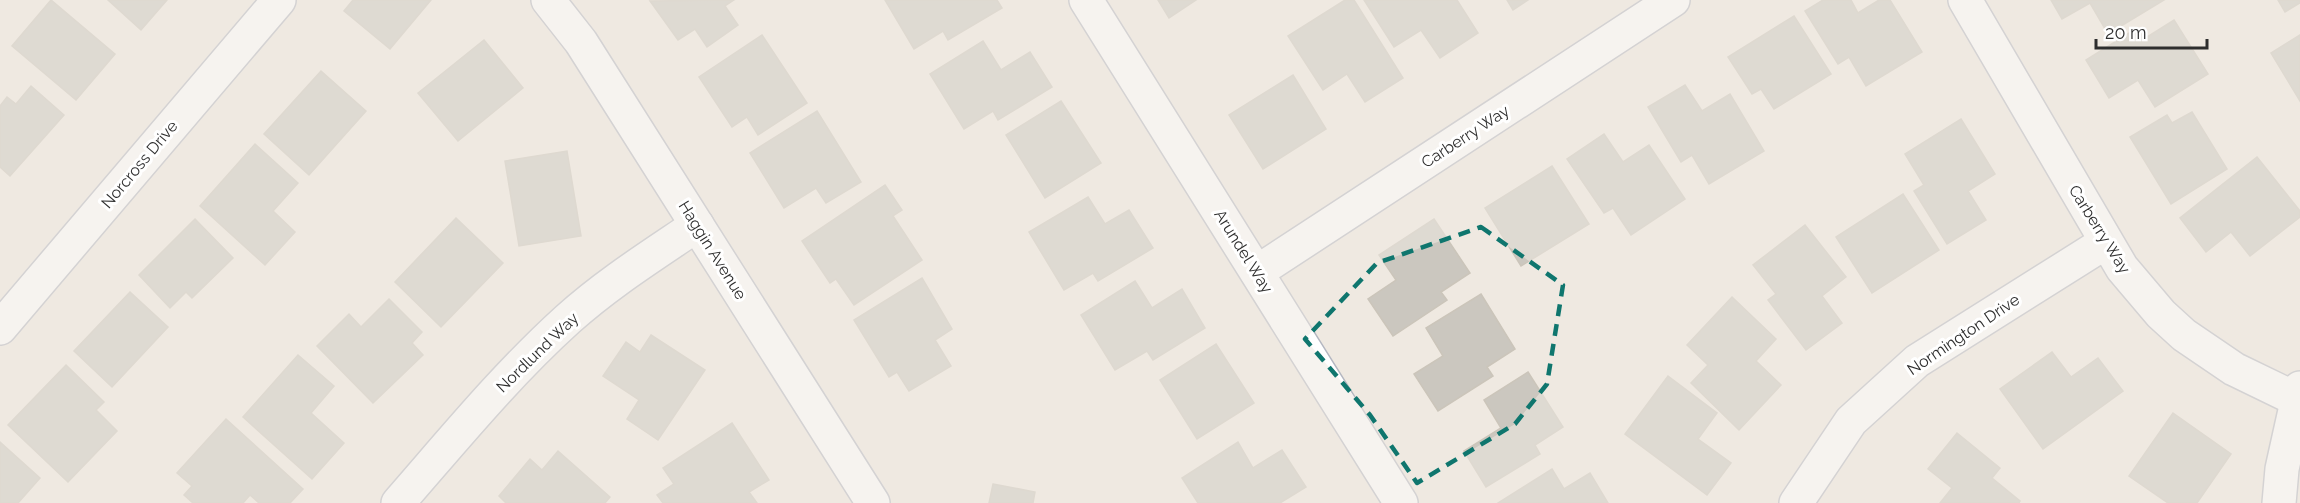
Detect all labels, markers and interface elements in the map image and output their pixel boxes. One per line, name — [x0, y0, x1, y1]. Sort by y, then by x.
scale bar — [2096, 12, 2207, 50]
text: 20 m — [2105, 22, 2147, 43]
street label: Carberry Way — [1418, 101, 1513, 172]
street label: Norcross Drive — [97, 117, 182, 212]
street label: Carberry Way — [2065, 182, 2134, 277]
street label: Haggin Avenue — [675, 197, 751, 303]
street label: Arundel Way — [1210, 206, 1277, 297]
street label: Normington Drive — [1904, 290, 2023, 379]
street label: Nordlund Way — [492, 308, 583, 396]

